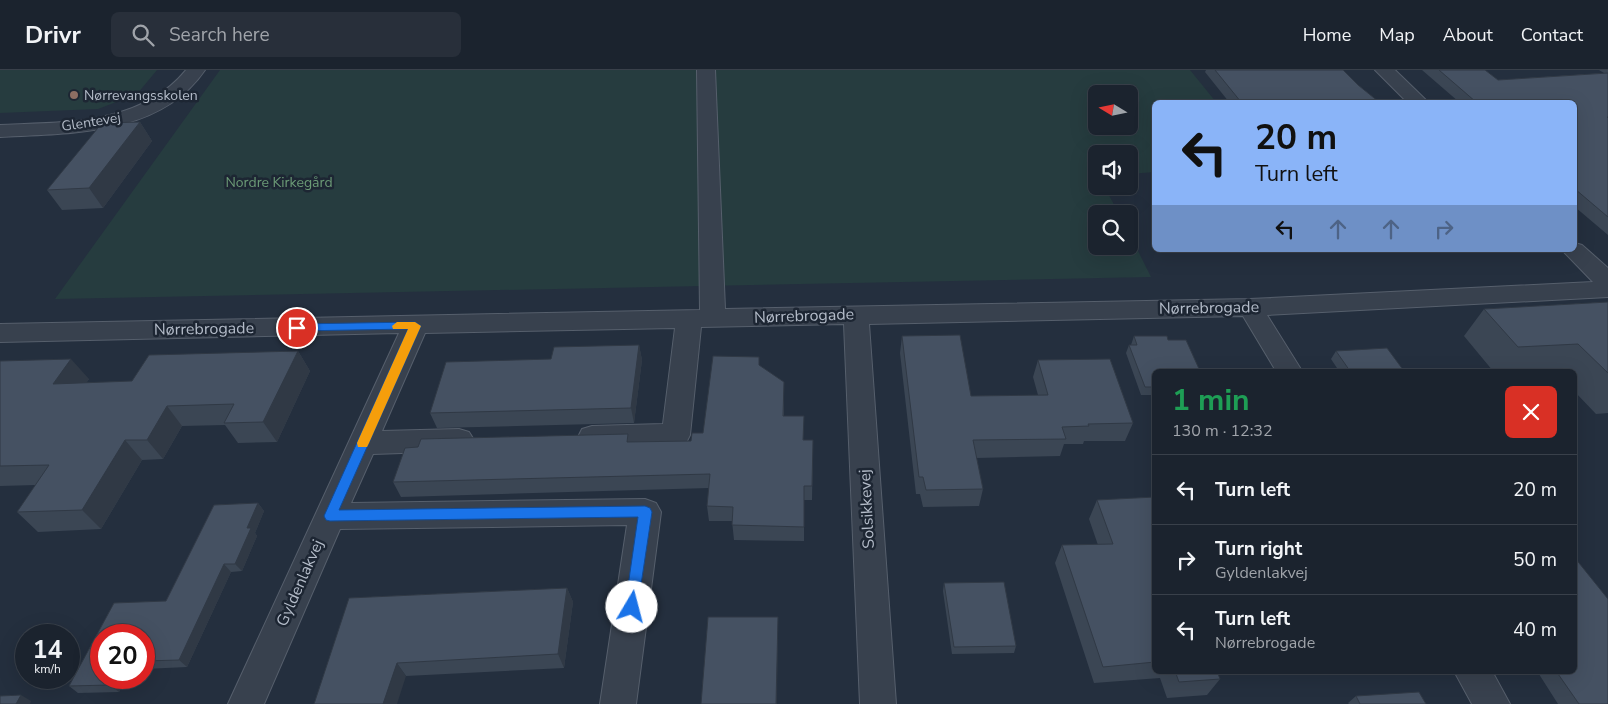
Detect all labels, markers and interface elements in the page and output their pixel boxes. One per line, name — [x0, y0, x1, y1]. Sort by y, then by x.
search box — [111, 12, 461, 57]
text: Drivr — [25, 19, 81, 51]
icon: search — [129, 21, 157, 49]
text: Search here — [169, 22, 270, 48]
text: Home — [1303, 23, 1351, 47]
text: Map — [1379, 23, 1415, 47]
text: About — [1443, 23, 1493, 47]
text: Contact — [1521, 23, 1583, 47]
north arrow — [1088, 85, 1138, 135]
map controls — [1088, 85, 1138, 255]
place label: Nørrevangsskolen — [84, 86, 198, 105]
marker: Nørrevangsskolen — [68, 89, 80, 101]
street label: Glentevej — [60, 108, 122, 136]
text: 20 m — [1255, 114, 1337, 161]
icon: left — [1172, 120, 1237, 185]
button: sound — [1088, 145, 1138, 195]
text: Turn left — [1255, 159, 1338, 189]
park label: Nordre Kirkegård — [225, 173, 333, 192]
button: search — [1088, 205, 1138, 255]
icon: left — [1271, 215, 1299, 243]
icon: ahead — [1324, 215, 1352, 243]
icon: ahead — [1377, 215, 1405, 243]
icon: right — [1430, 215, 1458, 243]
street label: Nørrebrogade — [1159, 296, 1259, 320]
street label: Nørrebrogade — [754, 303, 854, 329]
pin — [276, 307, 318, 349]
icon: arrive — [283, 314, 311, 342]
street label: Nørrebrogade — [154, 317, 254, 341]
text: 1 min — [1172, 380, 1250, 421]
button: close — [1505, 386, 1557, 438]
text: 130 m · 12:32 — [1172, 420, 1273, 442]
street label: Solsikkevej — [854, 469, 880, 549]
icon: left — [1172, 476, 1200, 504]
text: Turn left — [1215, 477, 1290, 503]
text: 20 m — [1513, 477, 1557, 503]
street label: Gyldenlakvej — [271, 536, 329, 630]
text: Turn right — [1215, 536, 1302, 562]
icon: right — [1172, 546, 1200, 574]
text: 50 m — [1513, 547, 1557, 573]
text: Gyldenlakvej — [1215, 562, 1308, 584]
position arrow — [605, 580, 657, 632]
text: Turn left — [1215, 606, 1290, 632]
icon: left — [1172, 616, 1200, 644]
text: 40 m — [1513, 617, 1557, 643]
speed limit sign: 20 — [90, 624, 155, 689]
text: Nørrebrogade — [1215, 632, 1315, 654]
text: 14 — [32, 633, 63, 667]
text: km/h — [34, 661, 61, 677]

